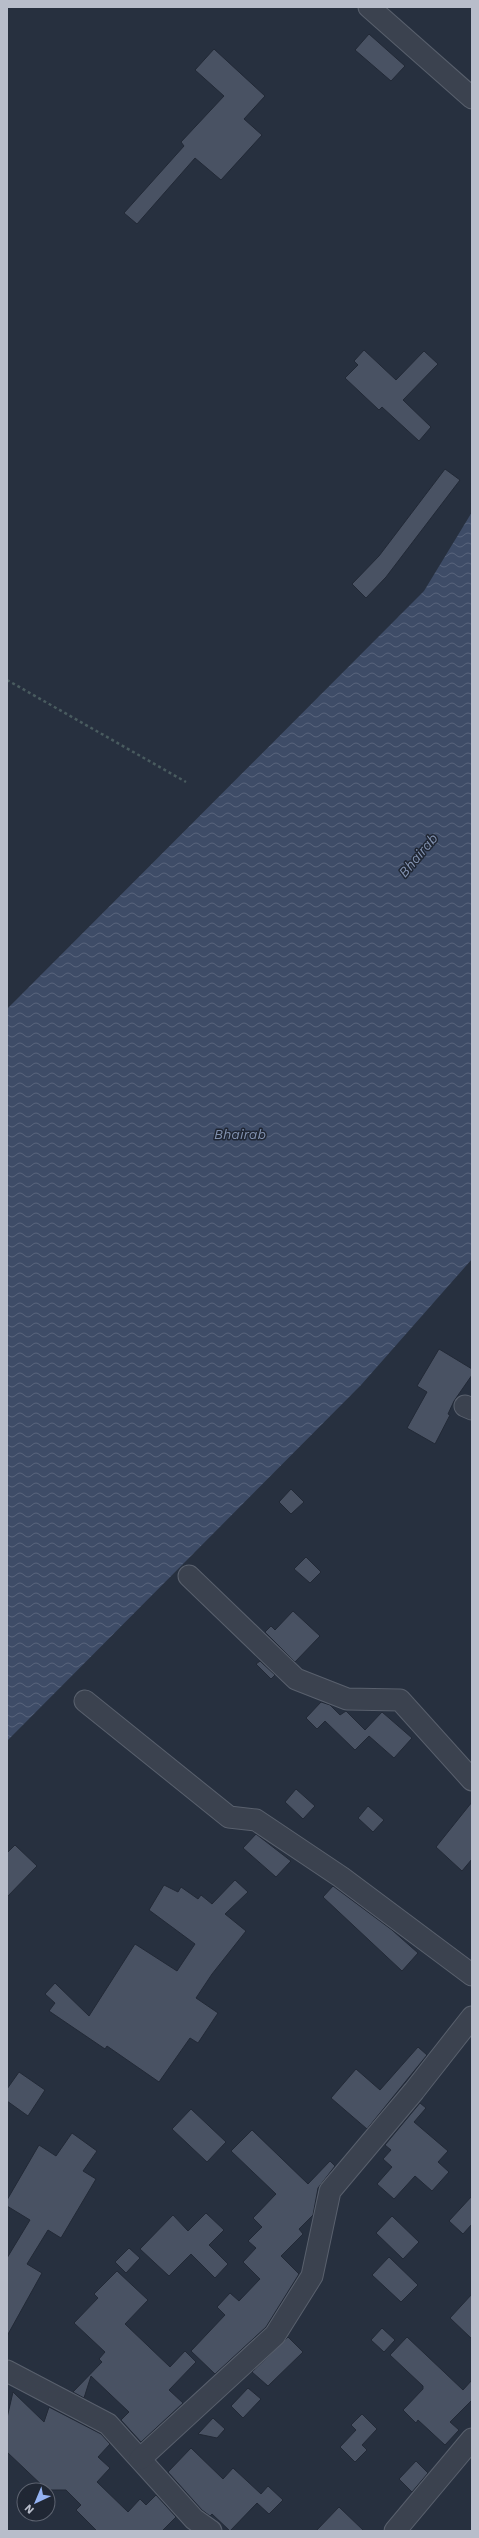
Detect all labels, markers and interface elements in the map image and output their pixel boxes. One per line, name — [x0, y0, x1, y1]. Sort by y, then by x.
water label: Bhairab — [395, 830, 441, 880]
water label: Bhairab — [214, 1126, 266, 1142]
north arrow — [16, 2482, 56, 2522]
text: N — [22, 2501, 37, 2516]

